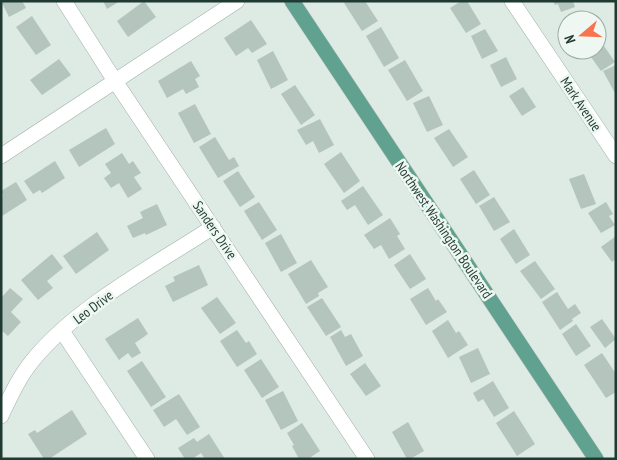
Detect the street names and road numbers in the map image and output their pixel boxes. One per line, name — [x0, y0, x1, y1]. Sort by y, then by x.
street label: Mark Avenue — [556, 73, 606, 135]
street label: Northwest Washington Boulevard — [392, 158, 496, 302]
street label: Sanders Drive — [189, 197, 241, 263]
street label: Leo Drive — [69, 286, 117, 328]

